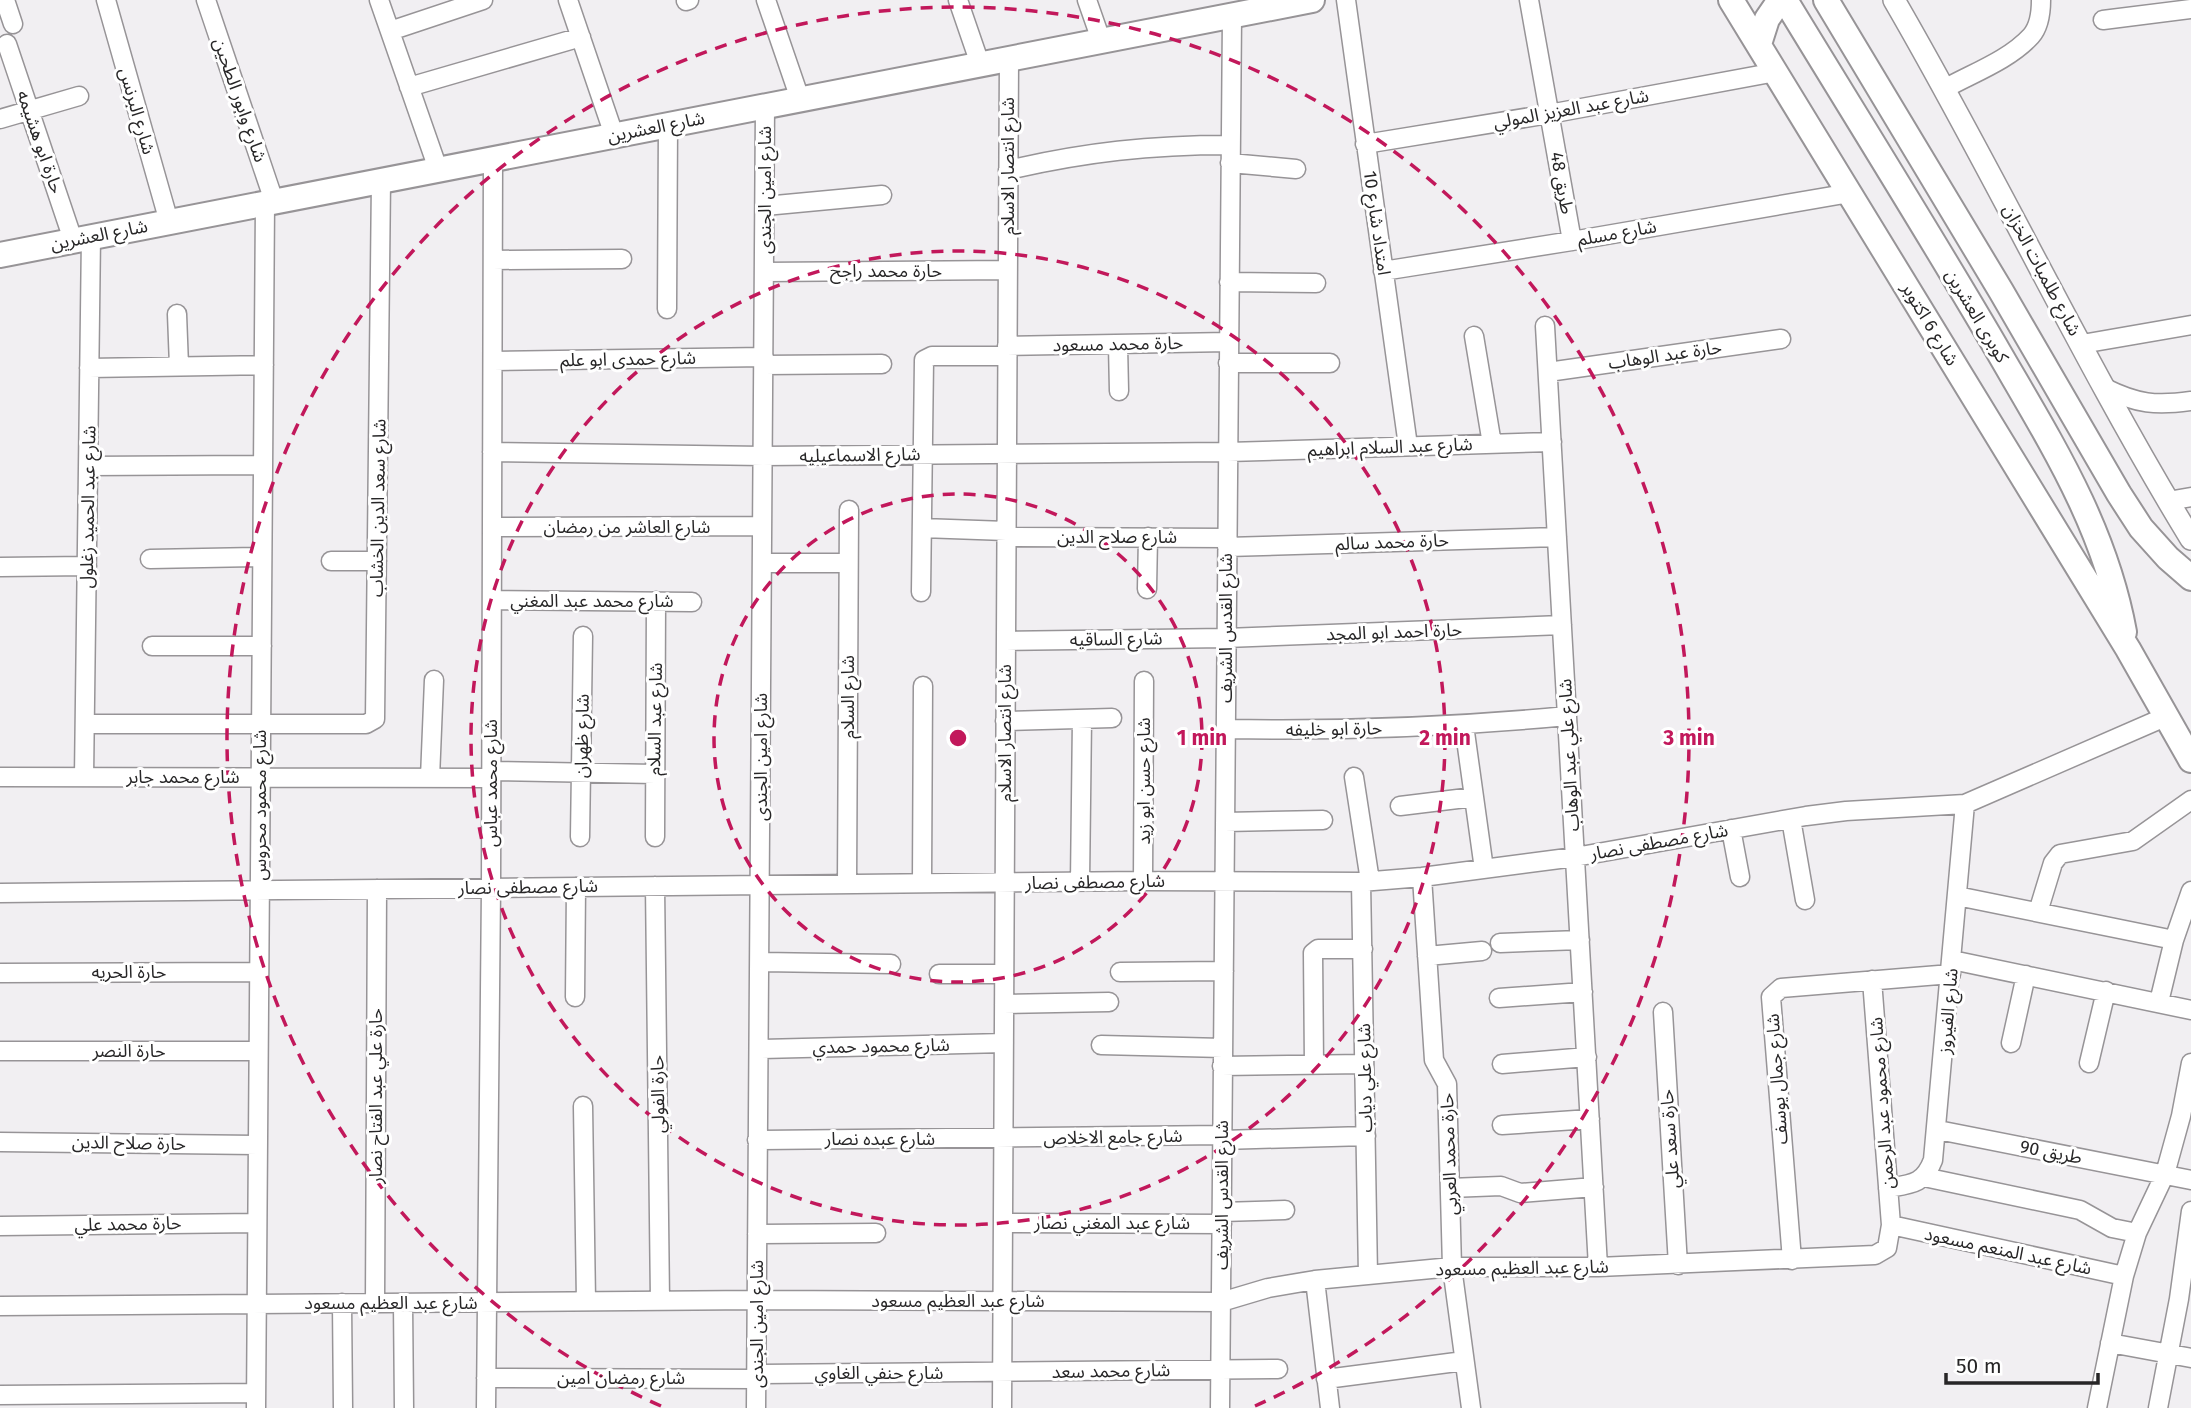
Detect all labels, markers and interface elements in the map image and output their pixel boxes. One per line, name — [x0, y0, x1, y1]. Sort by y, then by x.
street label: شارع وابور الطحين — [206, 35, 272, 166]
street label: شارع البرنس — [111, 65, 160, 158]
street label: شارع عبد العزيز المولي — [1492, 84, 1651, 136]
street label: حارة ابو هشيمه — [12, 88, 68, 196]
street label: شارع انتصار الاسلام — [997, 97, 1022, 235]
street label: شارع العشرين — [606, 107, 707, 150]
street label: شارع امين الجندى — [754, 126, 779, 254]
street label: طريق 48 — [1546, 150, 1578, 216]
street label: امتداد شارع 10 — [1356, 169, 1395, 277]
street label: شارع طلمبات الخزان — [1995, 201, 2086, 341]
street label: شارع العشرين — [49, 215, 150, 258]
street label: شارع مسلم — [1576, 215, 1659, 254]
street label: حارة محمد راجح — [830, 260, 942, 284]
street label: كوبرى العشرين — [1941, 265, 2014, 367]
street label: شارع 6 اكتوبر — [1894, 278, 1963, 371]
street label: حارة محمد مسعود — [1052, 332, 1184, 356]
street label: حارة عبد الوهاب — [1607, 336, 1723, 374]
street label: شارع حمدى ابو علم — [560, 347, 696, 374]
street label: شارع سعد الدين الخشاب — [365, 419, 394, 597]
street label: شارع عبد الحميد زغلول — [76, 425, 103, 589]
street label: شارع عبد السلام ابراهيم — [1307, 433, 1473, 464]
street label: شارع الاسماعيليه — [799, 443, 921, 470]
street label: شارع العاشر من رمضان — [544, 516, 710, 541]
street label: شارع صلاح الدين — [1057, 526, 1177, 551]
street label: حارة محمد سالم — [1335, 529, 1449, 557]
street label: شارع القدس الشريف — [1215, 553, 1240, 703]
street label: شارع محمد عبد المغني — [510, 590, 674, 615]
street label: حارة احمد ابو المجد — [1326, 619, 1462, 645]
street label: شارع الساقيه — [1069, 627, 1163, 654]
street label: شارع السلام — [837, 655, 862, 739]
street label: شارع عبد السلام — [643, 662, 670, 776]
street label: شارع انتصار الاسلام — [994, 664, 1019, 802]
street label: شارع علي عبد الوهاب — [1554, 678, 1587, 832]
street label: شارع امين الجندى — [750, 693, 775, 821]
street label: شارع ظهران — [570, 694, 597, 778]
street label: شارع حسن ابو زيد — [1133, 717, 1158, 845]
street label: حارة ابو خليفه — [1286, 717, 1382, 741]
street label: شارع محمد عباس — [480, 719, 505, 847]
text: 1 min — [1177, 725, 1227, 751]
text: 2 min — [1419, 725, 1471, 751]
text: 3 min — [1662, 725, 1715, 751]
centre of rings — [946, 726, 970, 750]
street label: شارع محمود محروس — [249, 730, 274, 880]
street label: شارع محمد جابر — [125, 766, 240, 791]
street label: شارع مصطفى نصار — [1587, 819, 1730, 868]
street label: شارع مصطفى نصار — [1024, 870, 1165, 897]
street label: شارع مصطفى نصار — [457, 875, 598, 902]
street label: حارة الحريه — [92, 961, 166, 983]
street label: شارع الفيروز — [1933, 967, 1966, 1056]
street label: حارة علي عبد الفتاح نصار — [365, 1008, 389, 1185]
street label: شارع جمال يوسف — [1761, 1013, 1796, 1145]
street label: شارع محمود عبد الرحمن — [1865, 1016, 1902, 1190]
street label: شارع علي دياب — [1353, 1023, 1380, 1133]
street label: شارع محمود حمدي — [812, 1034, 950, 1061]
street label: حارة النصر — [91, 1040, 166, 1062]
street label: حارة الفولي — [646, 1055, 672, 1133]
street label: حارة سعد علي — [1656, 1089, 1687, 1189]
street label: حارة محمد العربي — [1436, 1092, 1464, 1216]
street label: شارع القدس الشريف — [1211, 1120, 1236, 1270]
street label: شارع جامع الاخلاص — [1043, 1125, 1183, 1152]
street label: شارع عبده نصار — [824, 1128, 935, 1153]
street label: حارة صلاح الدين — [72, 1131, 186, 1157]
street label: طريق 90 — [2018, 1135, 2084, 1169]
street label: حارة محمد علي — [74, 1212, 182, 1238]
street label: شارع عبد المغني نصار — [1033, 1212, 1190, 1237]
street label: شارع عبد المنعم مسعود — [1922, 1223, 2094, 1282]
street label: شارع عبد العظيم مسعود — [1435, 1255, 1609, 1284]
street label: شارع امين الجندى — [746, 1260, 771, 1388]
street label: شارع عبد العظيم مسعود — [871, 1290, 1045, 1315]
street label: شارع عبد العظيم مسعود — [304, 1292, 478, 1317]
scale bar — [1946, 1342, 2098, 1386]
text: 50 m — [1956, 1353, 2002, 1379]
street label: شارع محمد سعد — [1052, 1359, 1171, 1386]
street label: شارع حنفي الغاوي — [815, 1362, 943, 1387]
street label: شارع رمضان امين — [557, 1367, 685, 1392]

